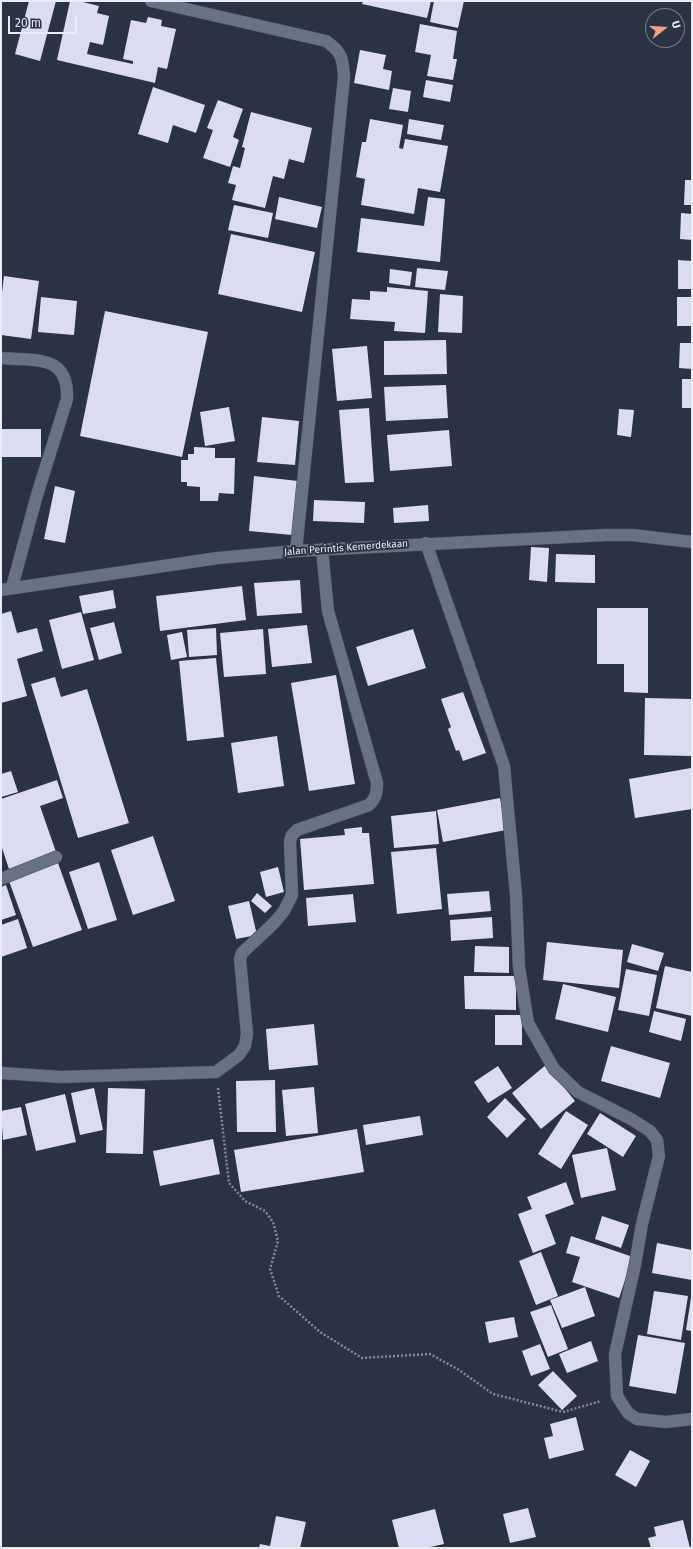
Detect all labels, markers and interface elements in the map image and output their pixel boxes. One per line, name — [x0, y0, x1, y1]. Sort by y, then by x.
scale bar — [10, 8, 79, 34]
north arrow — [645, 8, 685, 48]
text: 20 m — [15, 16, 41, 30]
text: U — [669, 19, 683, 30]
street label: Jalan Perintis Kemerdekaan — [284, 538, 408, 558]

